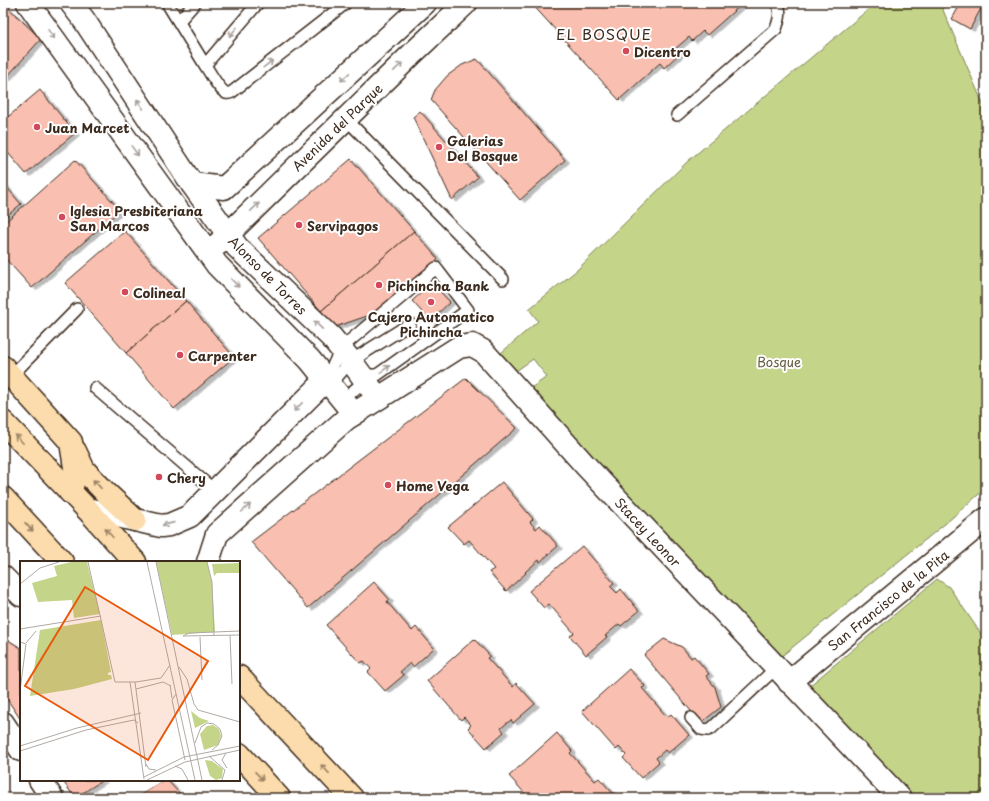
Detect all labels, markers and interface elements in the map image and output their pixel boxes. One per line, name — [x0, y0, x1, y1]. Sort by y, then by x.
district label: EL BOSQUE — [556, 22, 652, 45]
one-way arrow — [229, 27, 238, 37]
one-way arrow — [47, 28, 56, 39]
place label: Dicentro — [634, 42, 691, 61]
marker: Dicentro — [621, 46, 631, 56]
one-way arrow — [263, 60, 274, 68]
one-way arrow — [393, 62, 403, 72]
one-way arrow — [340, 72, 350, 82]
street label: Avenida del Parque — [288, 79, 386, 175]
one-way arrow — [136, 99, 144, 110]
place label: Juan Marcet — [45, 118, 130, 137]
marker: Juan Marcet — [32, 122, 42, 132]
place label: Galerias Del Bosque — [447, 131, 518, 165]
marker: Galerias Del Bosque — [434, 142, 444, 152]
one-way arrow — [131, 145, 139, 156]
place label: Iglesia Presbiteriana San Marcos — [70, 201, 203, 235]
one-way arrow — [250, 202, 260, 212]
marker: Iglesia Presbiteriana San Marcos — [57, 212, 67, 222]
place label: Servipagos — [307, 216, 378, 235]
marker: Servipagos — [294, 220, 304, 230]
street label: Alonso de Torres — [224, 231, 312, 319]
place label: Pichincha Bank — [387, 276, 490, 295]
one-way arrow — [230, 278, 239, 288]
marker: Pichincha Bank — [374, 280, 384, 290]
place label: Colineal — [133, 283, 186, 302]
marker: Colineal — [120, 287, 130, 297]
marker: Cajero Automatico Pichincha — [426, 297, 436, 307]
place label: Cajero Automatico Pichincha — [368, 307, 495, 341]
one-way arrow — [313, 320, 323, 330]
place label: Carpenter — [188, 346, 257, 365]
marker: Carpenter — [175, 350, 185, 360]
park label: Bosque — [757, 352, 801, 371]
one-way arrow — [379, 365, 390, 373]
one-way arrow — [293, 402, 302, 412]
one-way arrow — [14, 434, 24, 444]
place label: Chery — [167, 468, 206, 487]
marker: Chery — [154, 472, 164, 482]
place label: Home Vega — [396, 476, 469, 495]
one-way arrow — [93, 478, 102, 489]
marker: Home Vega — [383, 480, 393, 490]
street label: Stacey Leonor — [611, 493, 686, 572]
one-way arrow — [240, 504, 251, 513]
one-way arrow — [161, 521, 174, 529]
one-way arrow — [25, 522, 34, 532]
one-way arrow — [104, 528, 114, 538]
street label: San Francisco de la Pita — [823, 545, 953, 655]
inset map — [20, 561, 240, 781]
one-way arrow — [321, 765, 330, 775]
one-way arrow — [254, 771, 264, 781]

